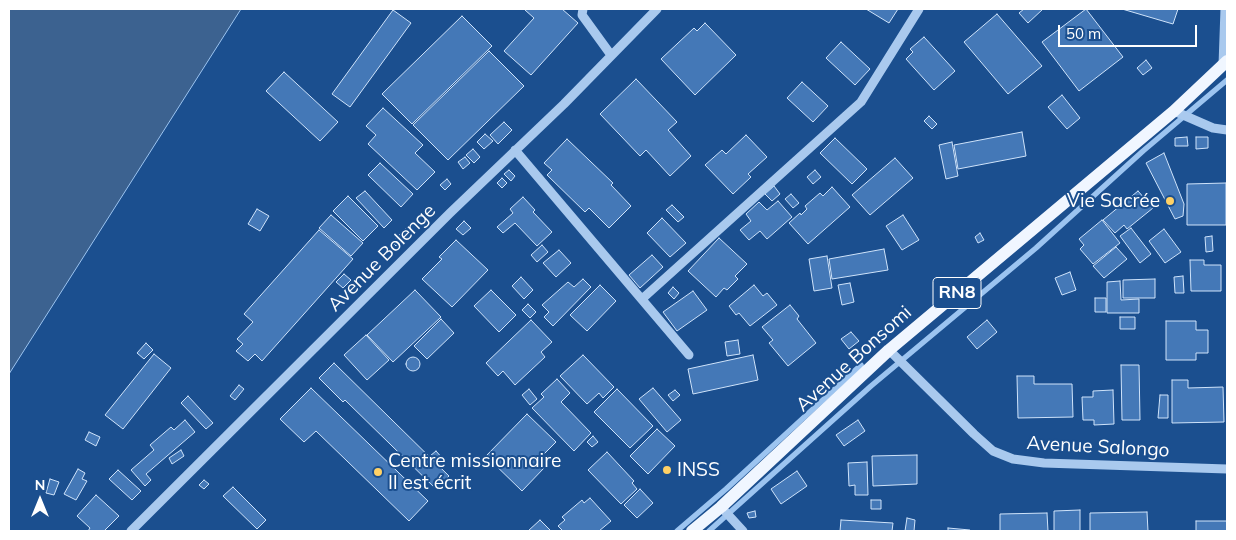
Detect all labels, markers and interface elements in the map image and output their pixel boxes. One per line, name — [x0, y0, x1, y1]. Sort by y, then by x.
scale bar — [1061, 15, 1200, 47]
text: 50 m — [1066, 24, 1101, 43]
place label: Vie Sacrée — [1067, 190, 1160, 212]
marker: Vie Sacrée — [1164, 195, 1176, 207]
street label: Avenue Bolenge — [323, 199, 441, 317]
road number: RN8 — [933, 278, 981, 308]
street label: Avenue Bonsomi — [792, 301, 916, 417]
street label: Avenue Salongo — [1026, 432, 1170, 462]
place label: Centre missionnaire Il est écrit — [388, 450, 561, 494]
place label: INSS — [677, 459, 720, 481]
marker: INSS — [661, 464, 673, 476]
marker: Centre missionnaire Il est écrit — [372, 466, 384, 478]
north arrow — [15, 475, 65, 525]
text: N — [35, 476, 45, 494]

